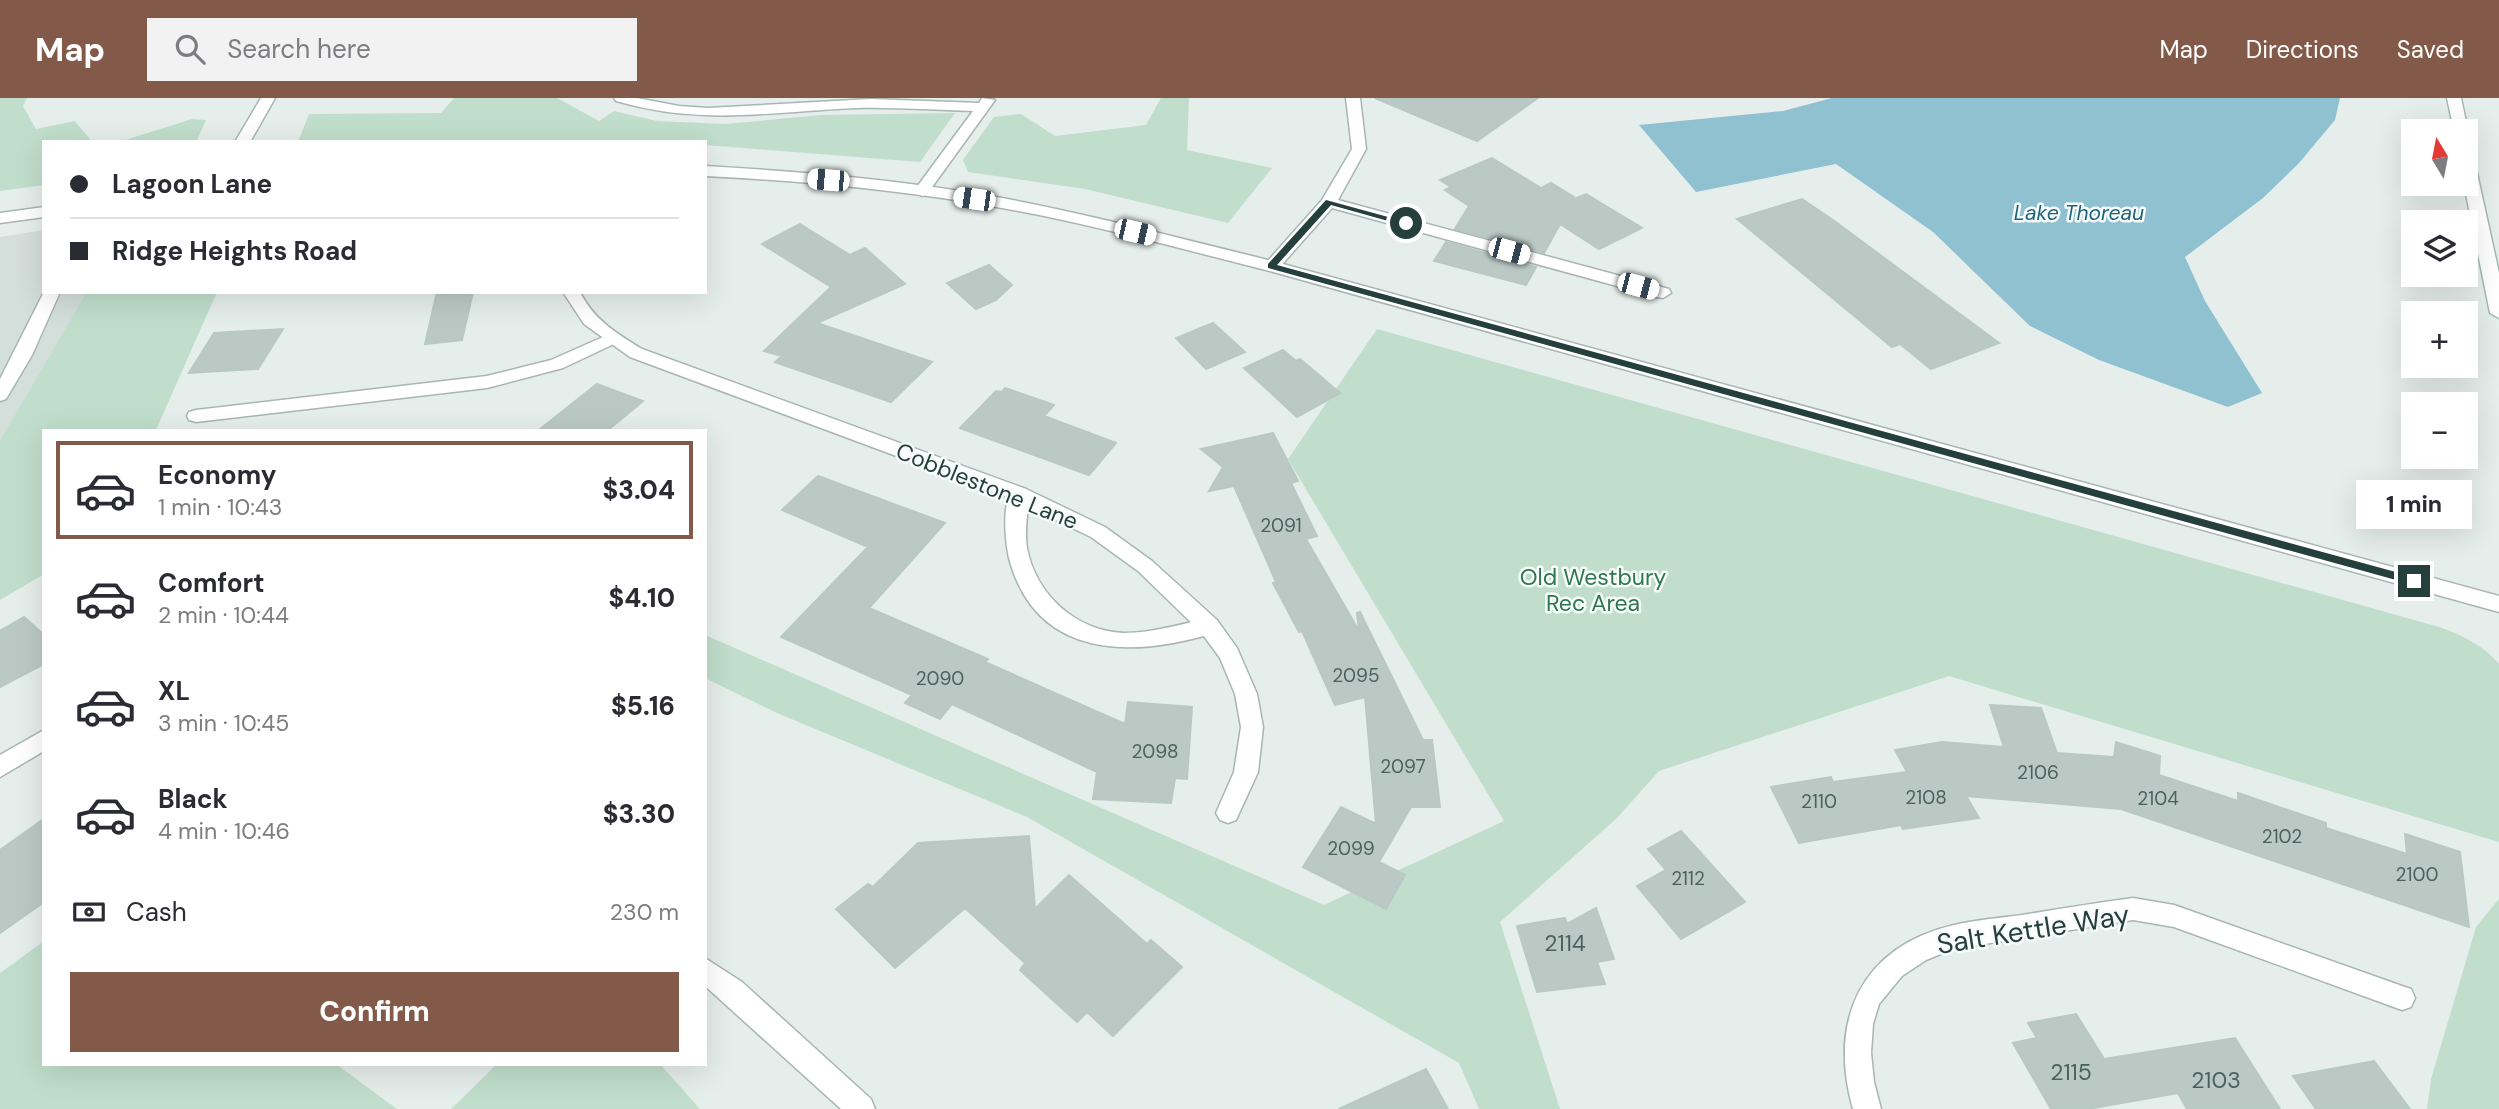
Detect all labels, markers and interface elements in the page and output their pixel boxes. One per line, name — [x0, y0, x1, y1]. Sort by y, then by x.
search box — [147, 18, 637, 81]
text: Map — [35, 28, 105, 71]
icon: search — [171, 30, 209, 68]
text: Search here — [227, 32, 371, 66]
text: Map — [2160, 34, 2208, 65]
text: Directions — [2246, 34, 2359, 65]
text: Saved — [2397, 34, 2464, 65]
north arrow — [2401, 119, 2478, 196]
map controls — [2401, 119, 2478, 469]
text: Lagoon Lane — [112, 167, 272, 201]
car — [807, 168, 850, 192]
car — [952, 186, 997, 212]
water label: Lake Thoreau — [2014, 199, 2144, 227]
route start — [1390, 207, 1422, 239]
button: layers — [2401, 210, 2478, 287]
car — [1113, 217, 1158, 247]
text: Ridge Heights Road — [112, 234, 357, 268]
car — [1486, 235, 1533, 267]
car — [1615, 270, 1662, 302]
button: + — [2401, 301, 2478, 378]
button: − — [2401, 392, 2478, 469]
street label: Cobblestone Lane — [892, 436, 1082, 536]
text: Economy — [158, 458, 276, 492]
icon: car — [74, 459, 137, 522]
text: $3.04 — [602, 473, 675, 507]
callout: 1 min — [2356, 480, 2472, 528]
text: 1 min — [2386, 489, 2442, 519]
text: 1 min · 10:43 — [158, 492, 282, 522]
house number: 2091 — [1260, 513, 1302, 538]
park label: Old Westbury Rec Area — [1520, 562, 1666, 618]
route end — [2398, 565, 2430, 597]
text: Comfort — [158, 566, 264, 600]
icon: car — [74, 567, 137, 630]
text: $4.10 — [608, 581, 675, 615]
text: 2 min · 10:44 — [158, 600, 289, 630]
house number: 2095 — [1332, 663, 1380, 688]
house number: 2090 — [916, 666, 964, 691]
text: XL — [158, 674, 190, 708]
icon: car — [74, 675, 137, 738]
text: $5.16 — [611, 689, 675, 723]
text: 3 min · 10:45 — [158, 708, 289, 738]
house number: 2098 — [1132, 739, 1178, 764]
house number: 2097 — [1380, 754, 1426, 779]
house number: 2106 — [2017, 760, 2059, 785]
text: Black — [158, 782, 228, 816]
icon: car — [74, 783, 137, 846]
house number: 2108 — [1905, 785, 1947, 810]
house number: 2104 — [2137, 786, 2179, 811]
house number: 2110 — [1801, 789, 1837, 814]
text: $3.30 — [603, 797, 675, 831]
text: 4 min · 10:46 — [158, 816, 290, 846]
house number: 2102 — [2262, 824, 2302, 849]
house number: 2099 — [1327, 836, 1375, 861]
house number: 2100 — [2396, 862, 2438, 887]
house number: 2112 — [1671, 866, 1705, 891]
icon: cash — [70, 893, 108, 931]
text: Cash — [126, 895, 187, 929]
street label: Salt Kettle Way — [1934, 896, 2132, 963]
text: 230 m — [610, 897, 679, 927]
house number: 2114 — [1544, 928, 1586, 958]
button: Confirm — [70, 972, 679, 1052]
house number: 2115 — [2050, 1057, 2092, 1087]
house number: 2103 — [2191, 1065, 2241, 1095]

